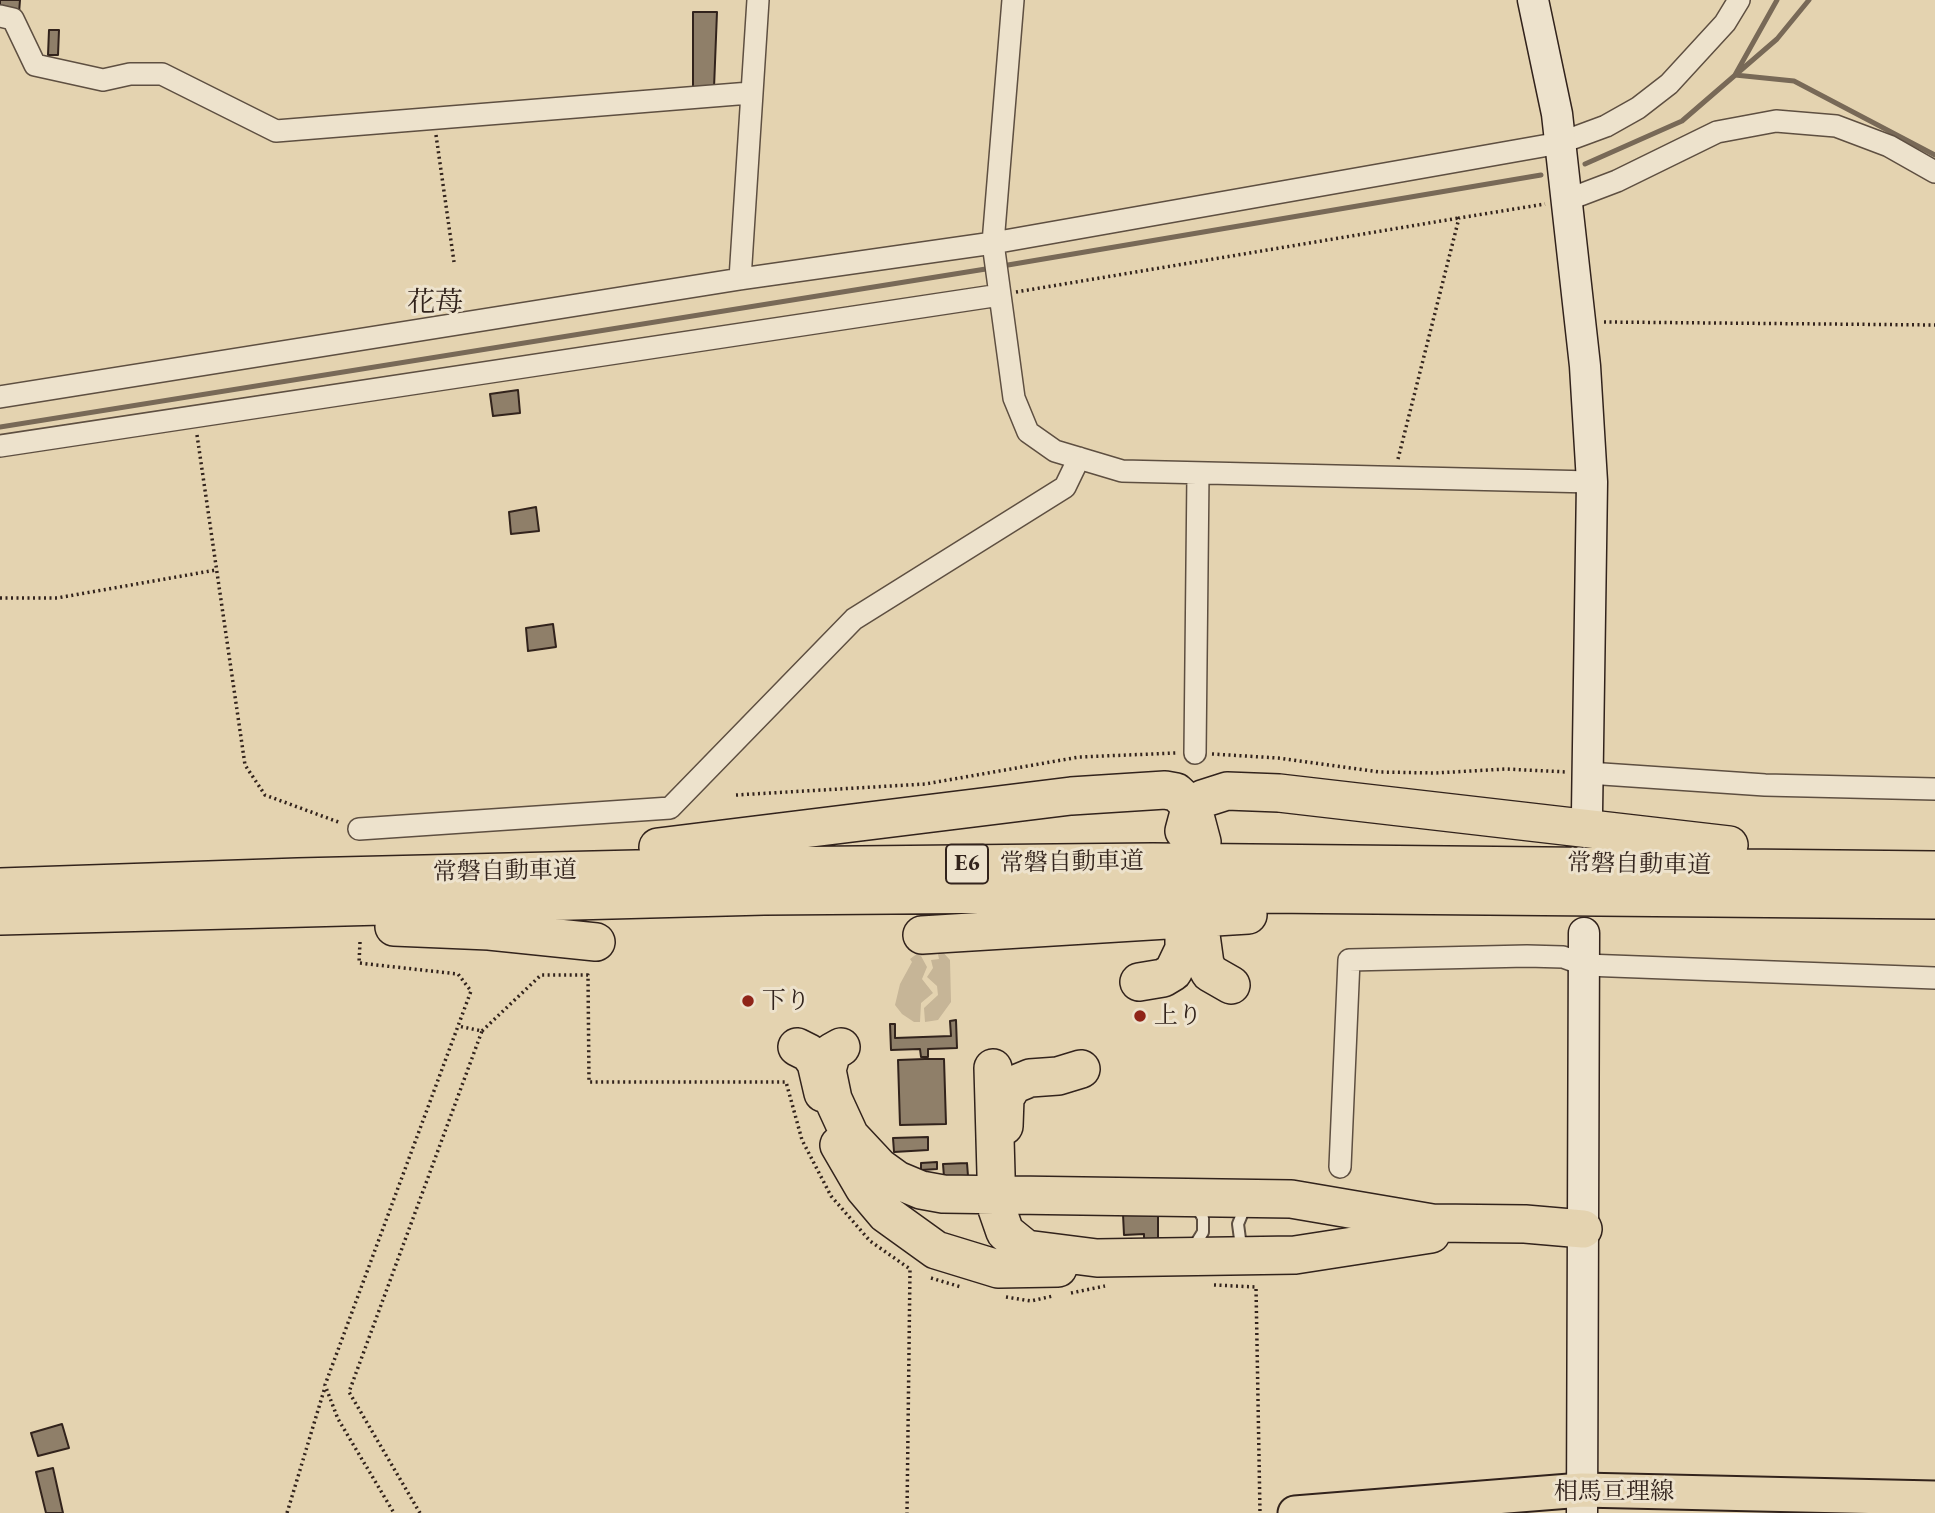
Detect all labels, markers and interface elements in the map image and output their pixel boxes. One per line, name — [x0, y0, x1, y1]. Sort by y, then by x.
district label: 花苺 — [407, 286, 463, 320]
road number: E6 — [946, 844, 988, 884]
street label: 常磐自動車道 — [1000, 847, 1144, 879]
street label: 常磐自動車道 — [1567, 849, 1711, 881]
street label: 常磐自動車道 — [433, 856, 577, 888]
place label: 下り — [762, 987, 810, 1015]
marker: 下り — [740, 993, 756, 1009]
place label: 上り — [1154, 1002, 1202, 1030]
marker: 上り — [1132, 1008, 1148, 1024]
street label: 相馬亘理線 — [1554, 1478, 1674, 1506]

